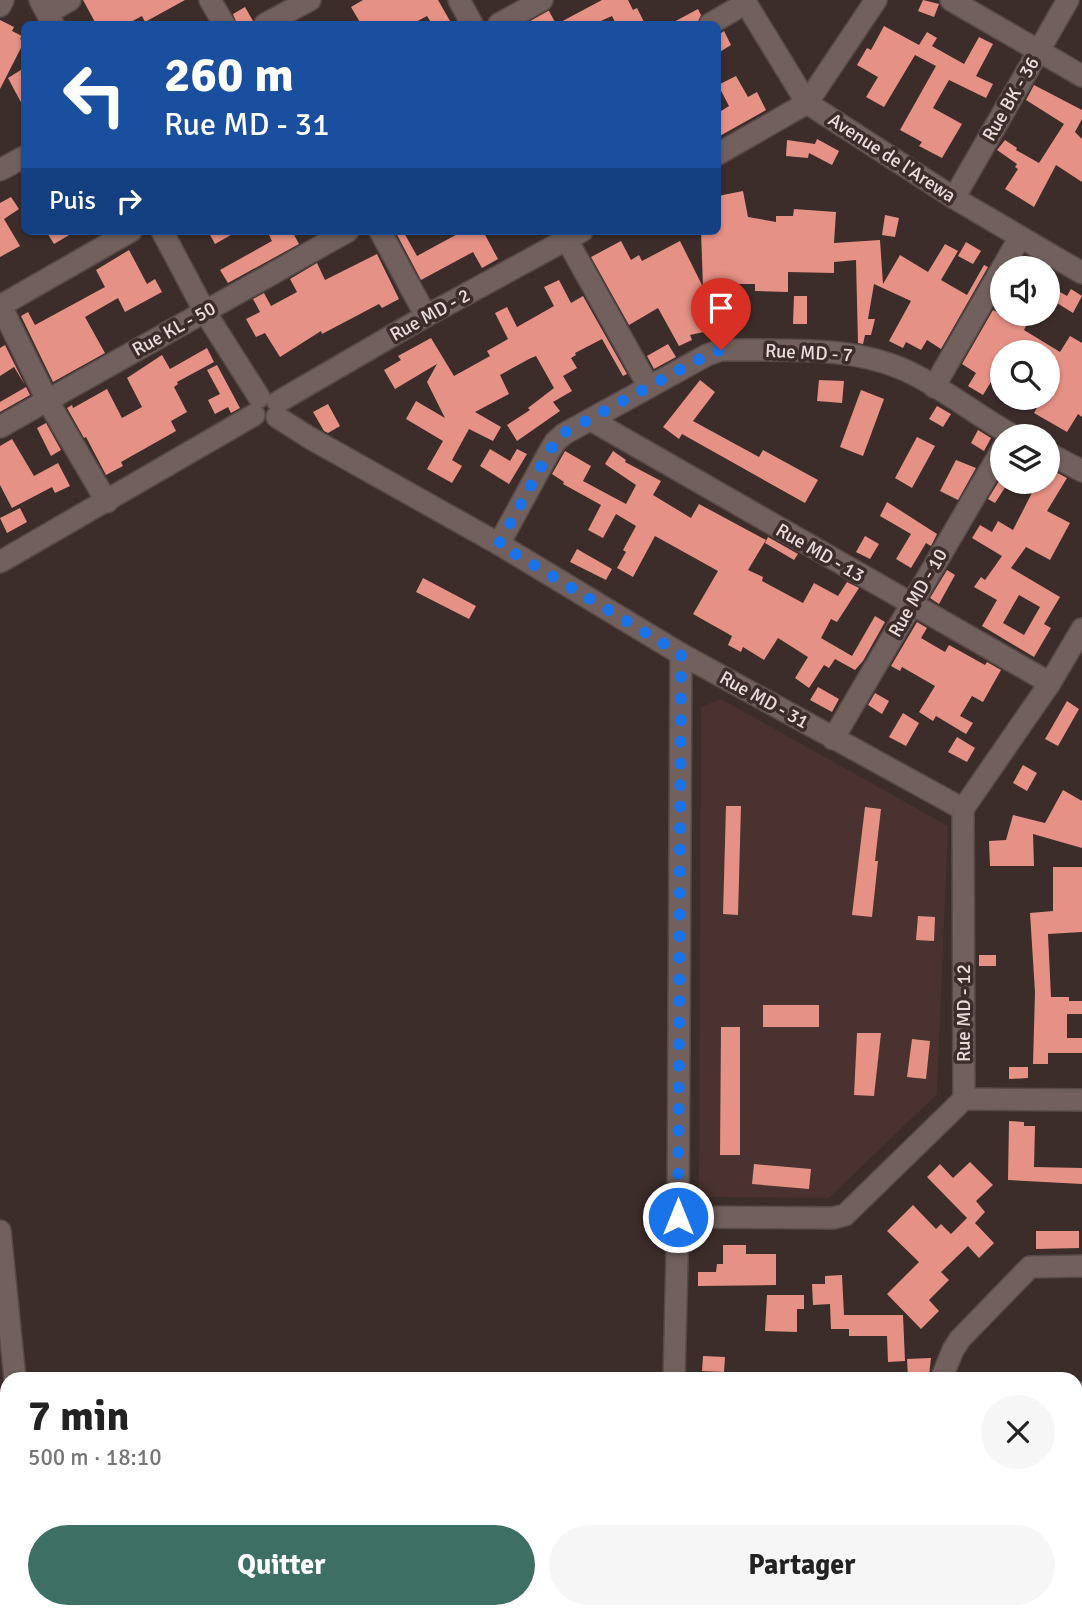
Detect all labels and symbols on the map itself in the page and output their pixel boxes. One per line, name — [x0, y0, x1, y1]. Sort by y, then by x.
street label: Rue BK - 36 — [977, 53, 1045, 145]
street label: Avenue de l'Arewa — [824, 108, 960, 208]
pin — [691, 278, 751, 350]
street label: Rue MD - 2 — [386, 283, 474, 347]
street label: Rue KL - 50 — [128, 296, 220, 362]
street label: Rue MD - 7 — [764, 339, 854, 367]
street label: Rue MD - 13 — [771, 518, 869, 588]
street label: Rue MD - 10 — [883, 544, 953, 642]
street label: Rue MD - 31 — [715, 666, 813, 734]
street label: Rue MD - 12 — [952, 964, 976, 1062]
position arrow — [641, 1180, 715, 1254]

